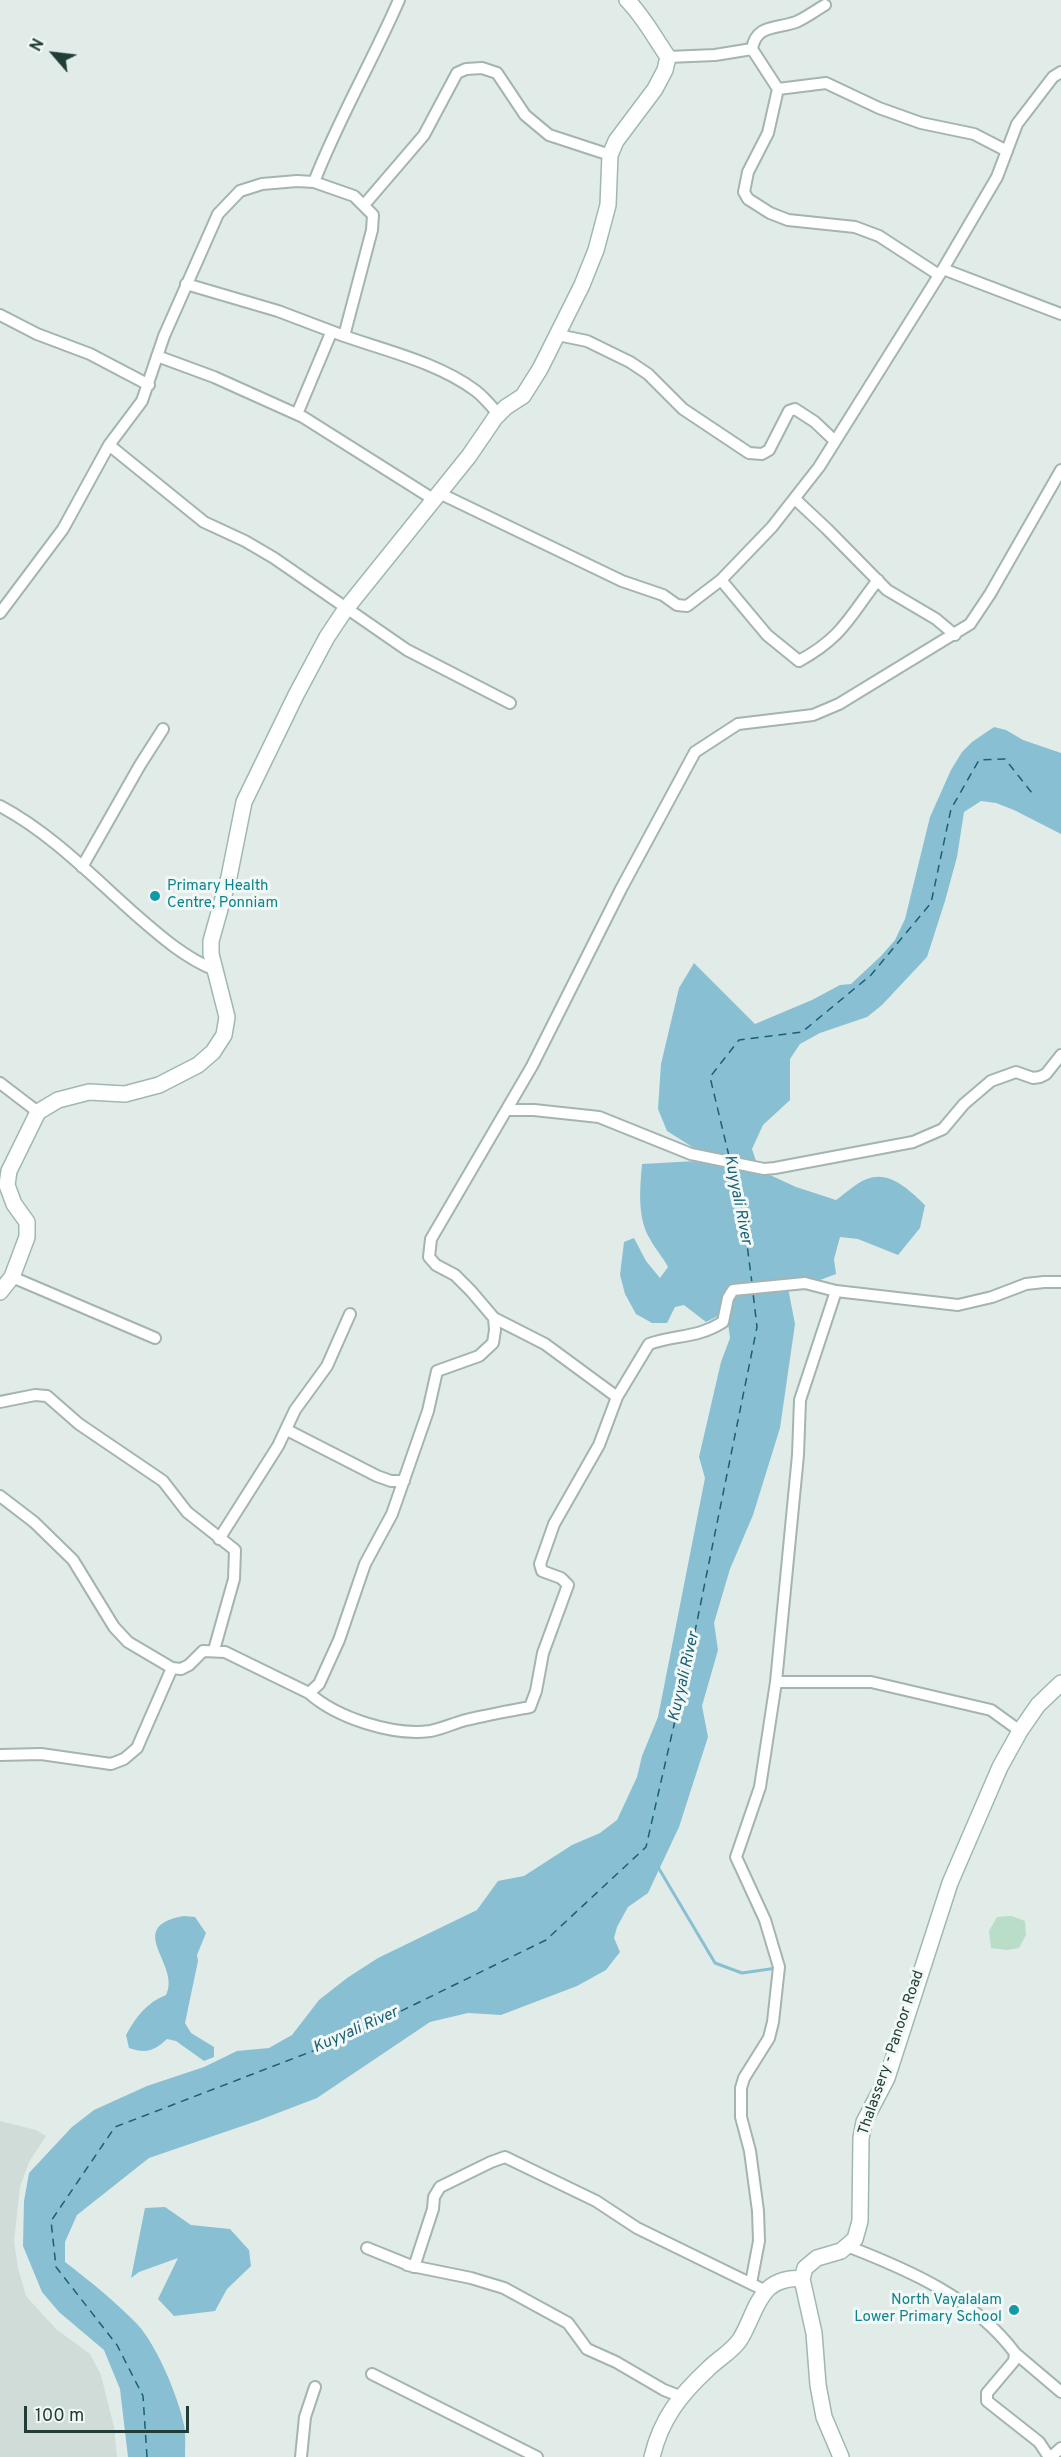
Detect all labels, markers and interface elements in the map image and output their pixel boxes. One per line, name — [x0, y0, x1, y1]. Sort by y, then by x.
north arrow — [24, 24, 84, 84]
text: N — [27, 36, 50, 55]
place label: Primary Health Centre, Ponniam — [167, 878, 278, 913]
marker: Primary Health Centre, Ponniam — [148, 889, 162, 903]
water label: Kuyyali River — [719, 1153, 755, 1247]
water label: Kuyyali River — [665, 1630, 705, 1724]
street label: Thalassery - Panoor Road — [855, 1968, 929, 2138]
water label: Kuyyali River — [310, 2004, 402, 2058]
place label: North Vayalalam Lower Primary School — [854, 2292, 1002, 2327]
marker: North Vayalalam Lower Primary School — [1007, 2303, 1021, 2317]
scale bar — [27, 2394, 192, 2432]
text: 100 m — [35, 2405, 84, 2428]

